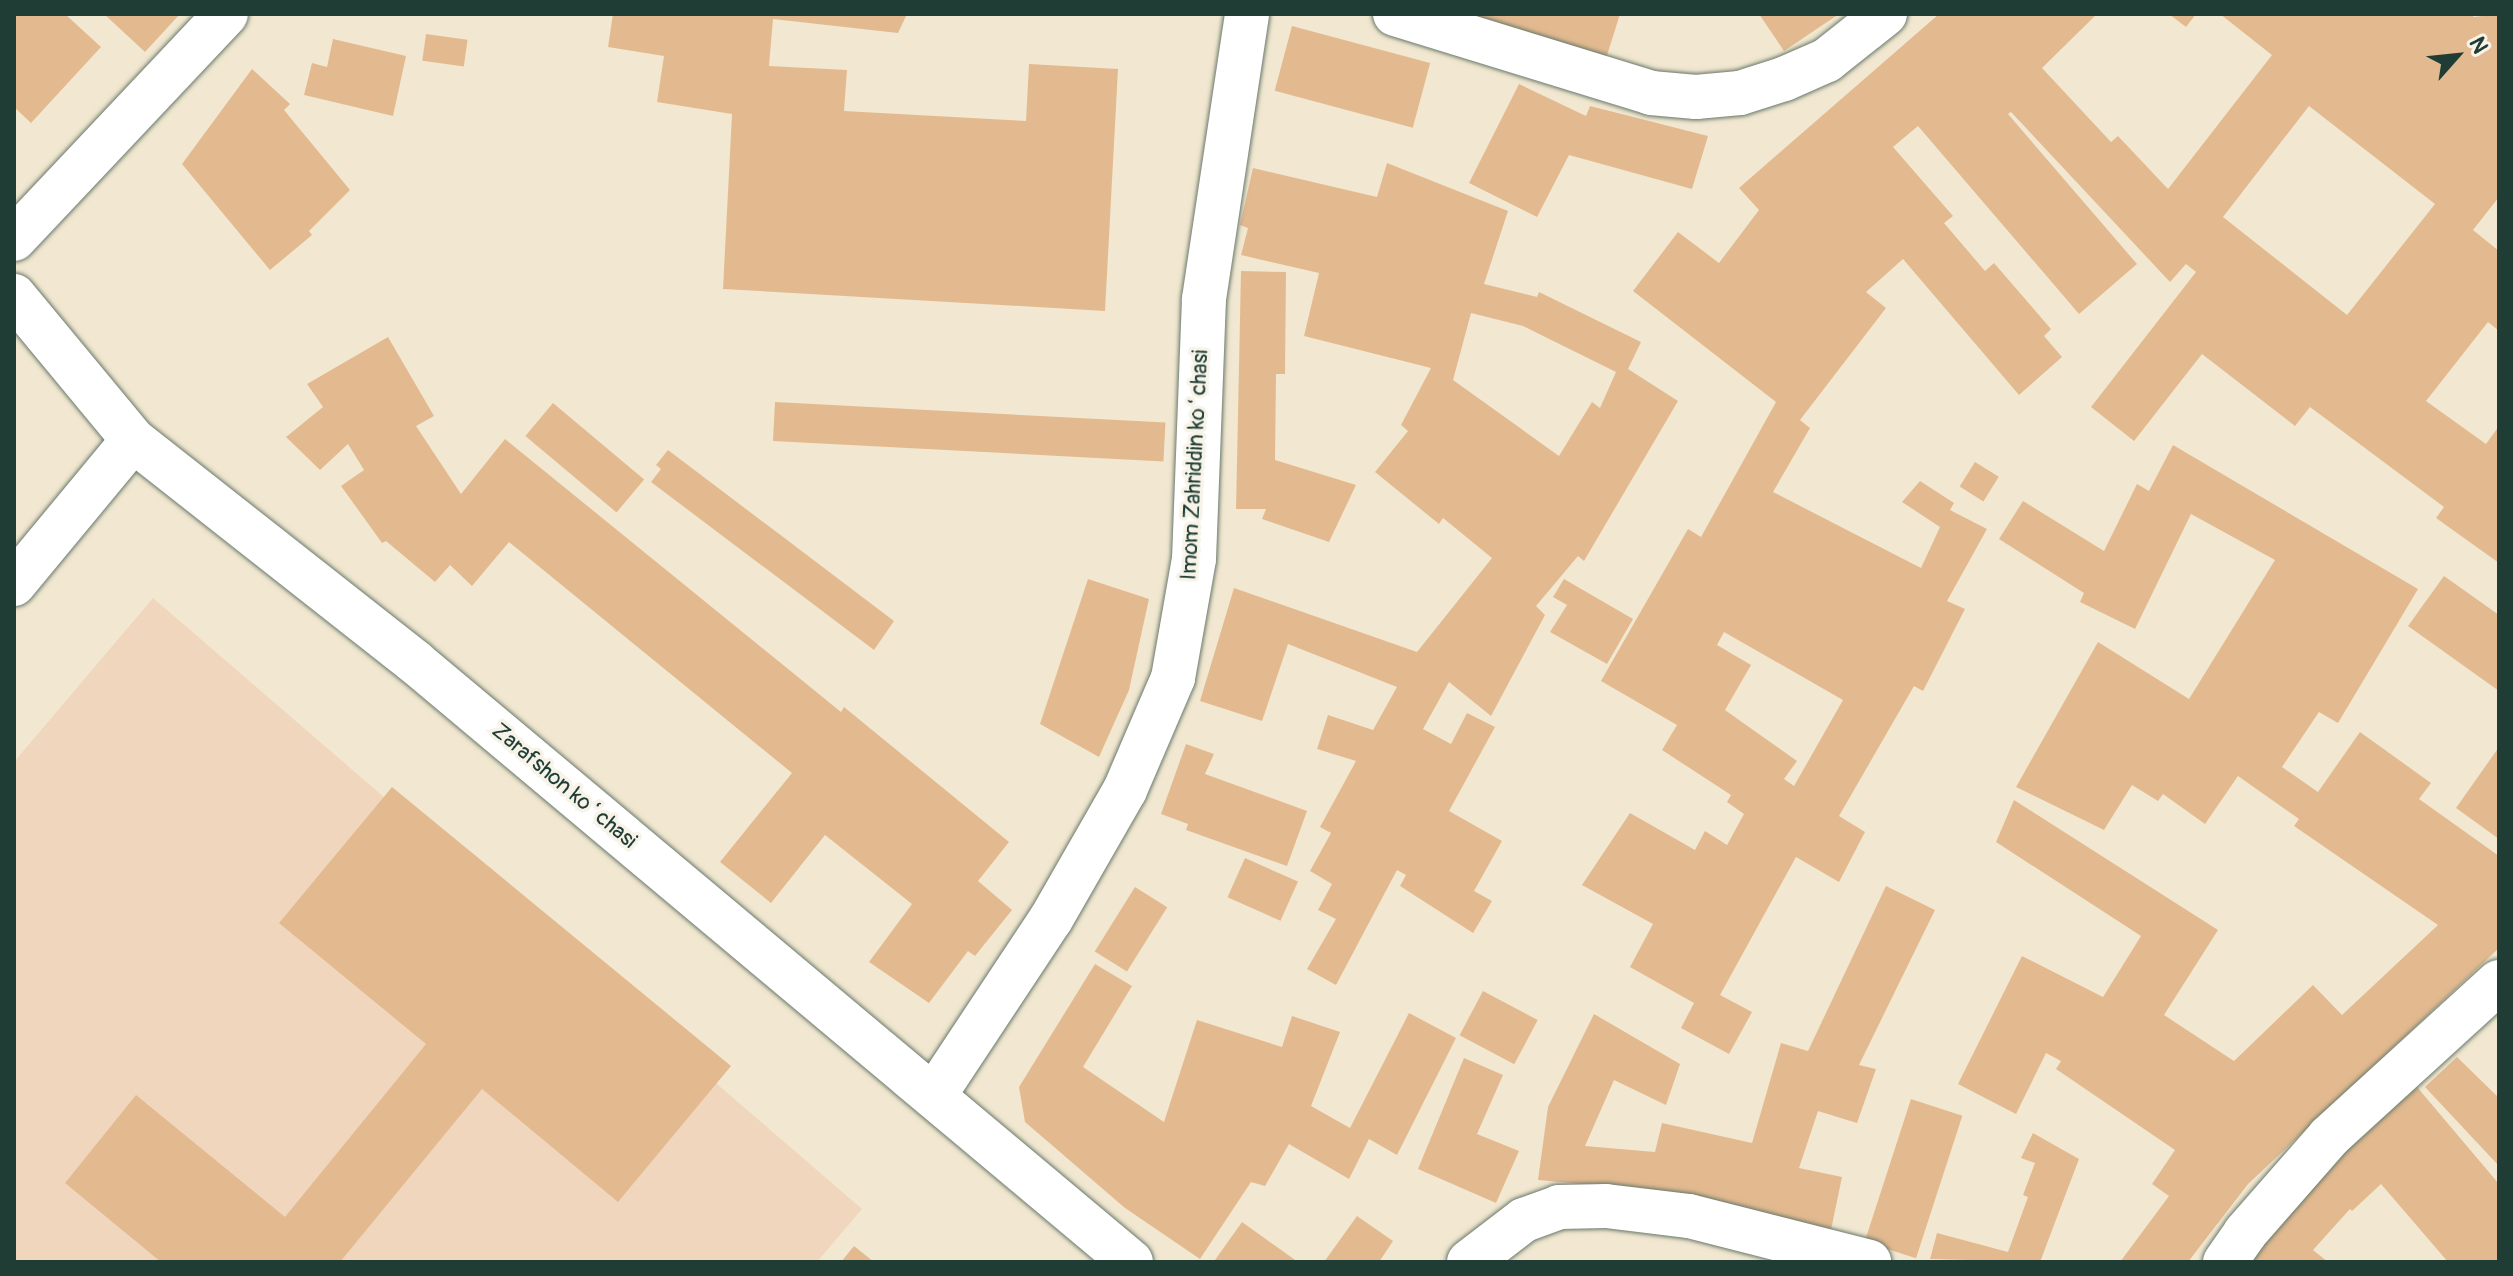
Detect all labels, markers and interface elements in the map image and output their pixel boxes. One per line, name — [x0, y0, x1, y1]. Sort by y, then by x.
north arrow — [2417, 16, 2497, 96]
text: N — [2463, 32, 2494, 58]
street label: Imom Zahriddin koʻchasi — [1176, 349, 1214, 581]
street label: Zarafshon koʻchasi — [486, 718, 642, 854]

